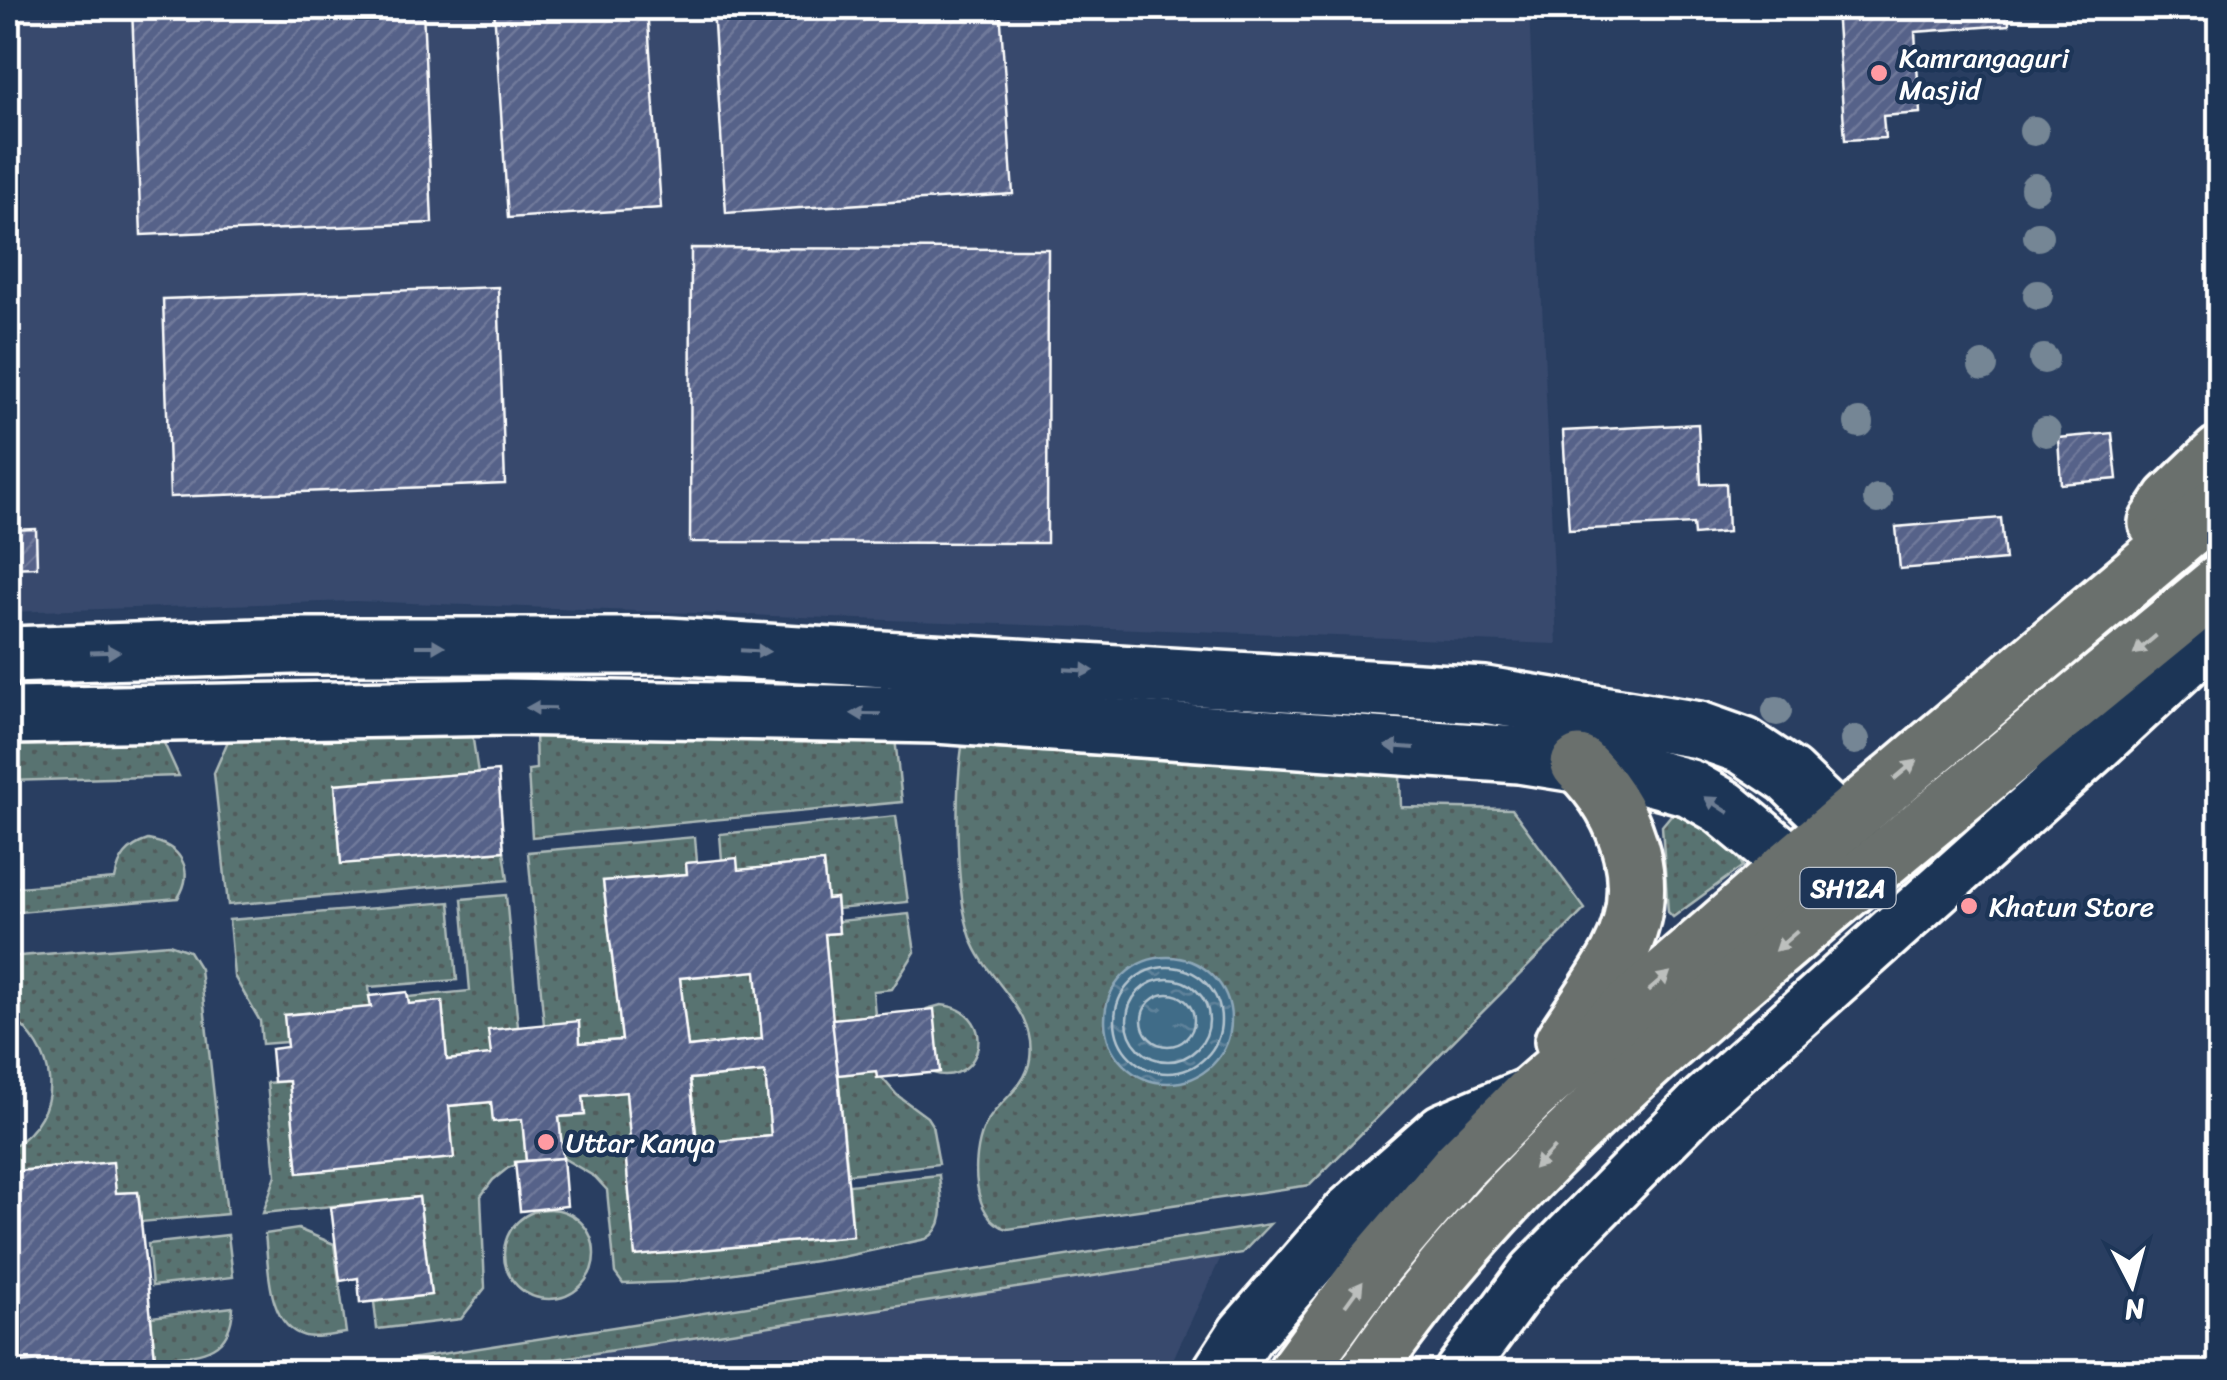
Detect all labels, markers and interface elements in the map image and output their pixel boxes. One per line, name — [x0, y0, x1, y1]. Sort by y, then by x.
place label: Kamrangaguri Masjid — [1899, 33, 2070, 114]
marker: Kamrangaguri Masjid — [1868, 62, 1890, 84]
one-way arrow — [2132, 634, 2157, 656]
one-way arrow — [414, 638, 446, 654]
one-way arrow — [89, 643, 121, 659]
one-way arrow — [739, 643, 771, 659]
one-way arrow — [1064, 662, 1096, 678]
one-way arrow — [525, 699, 557, 715]
one-way arrow — [850, 706, 882, 722]
one-way arrow — [1384, 738, 1415, 754]
one-way arrow — [1892, 759, 1917, 781]
one-way arrow — [1703, 796, 1730, 814]
road number: SH12A — [1800, 868, 1896, 908]
place label: Khatun Store — [1989, 882, 2154, 931]
marker: Khatun Store — [1958, 895, 1980, 917]
one-way arrow — [1774, 930, 1799, 952]
one-way arrow — [1646, 972, 1671, 994]
place label: Uttar Kanya — [566, 1118, 715, 1167]
marker: Uttar Kanya — [535, 1131, 557, 1153]
one-way arrow — [1533, 1145, 1556, 1169]
north arrow — [2082, 1235, 2182, 1335]
one-way arrow — [1343, 1280, 1363, 1307]
text: N — [2122, 1284, 2148, 1335]

